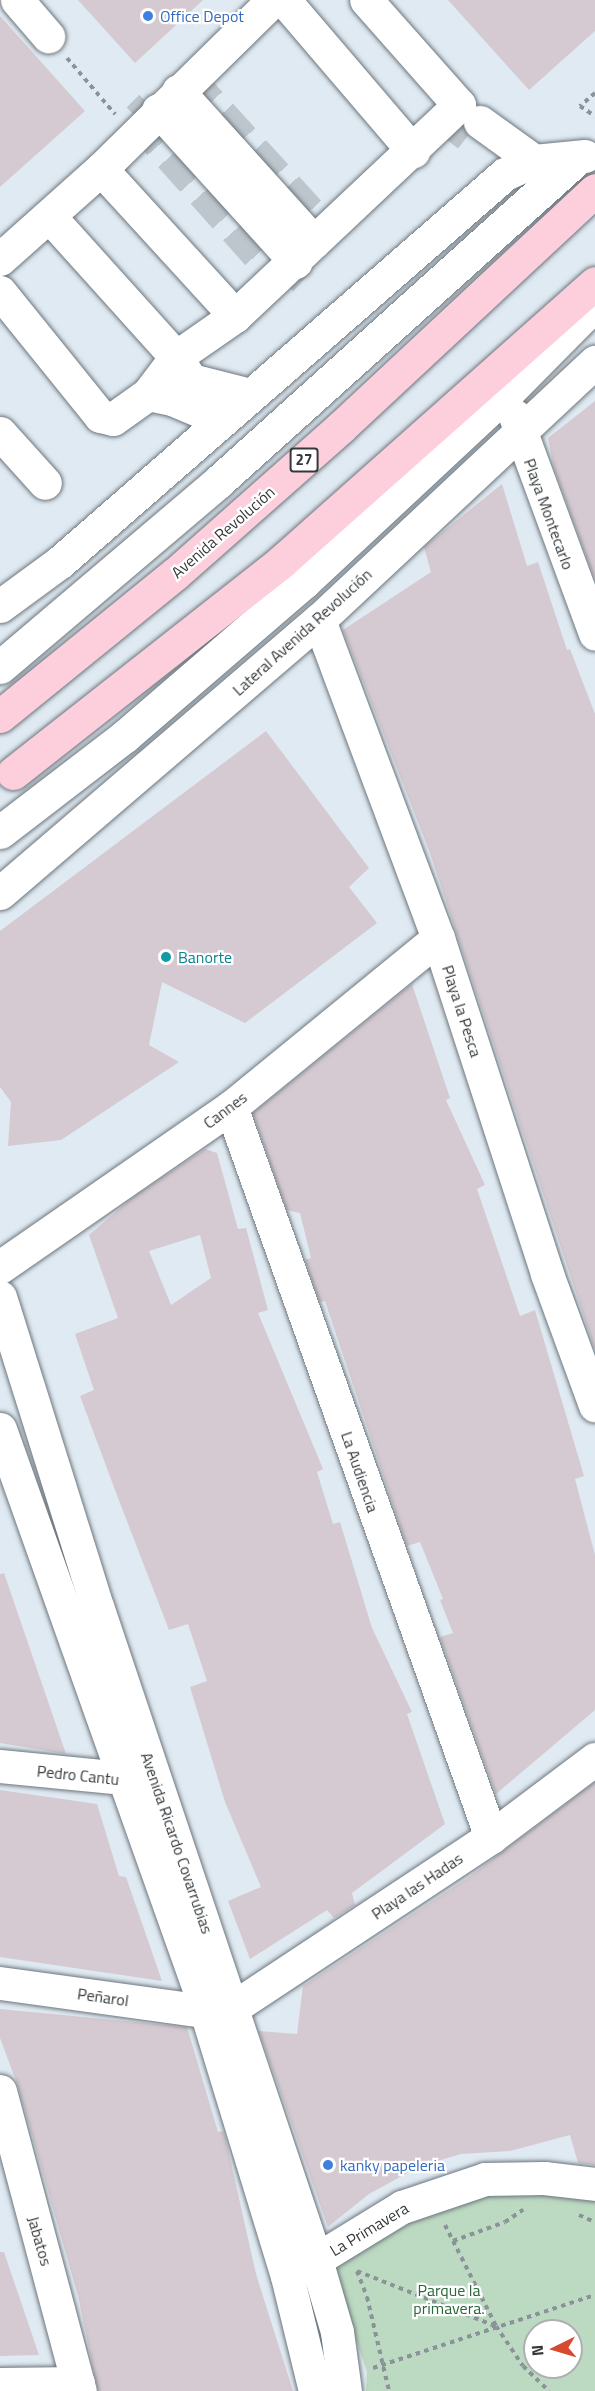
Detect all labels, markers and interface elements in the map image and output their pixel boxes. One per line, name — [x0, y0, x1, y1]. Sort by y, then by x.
place label: Office Depot — [160, 6, 244, 26]
marker: Office Depot — [141, 9, 155, 23]
road number: 27 — [289, 448, 319, 472]
street label: Playa Montecarlo — [520, 456, 578, 572]
street label: Avenida Revolución — [168, 482, 278, 582]
street label: Lateral Avenida Revolución — [229, 564, 375, 700]
place label: Banorte — [178, 947, 232, 967]
marker: Banorte — [159, 950, 173, 964]
street label: Playa la Pesca — [438, 963, 486, 1059]
street label: Cannes — [199, 1087, 251, 1133]
street label: La Audiencia — [337, 1429, 383, 1515]
street label: Avenida Ricardo Covarrubias — [137, 1750, 217, 1936]
street label: Pedro Cantu — [36, 1761, 120, 1789]
street label: Playa las Hadas — [368, 1849, 466, 1923]
street label: Peñarol — [76, 1984, 130, 2010]
place label: kanky papeleria — [340, 2155, 445, 2175]
marker: kanky papeleria — [321, 2158, 335, 2172]
street label: La Primavera — [326, 2198, 412, 2260]
street label: Jabatos — [24, 2214, 56, 2268]
park label: Parque la primavera. — [413, 2280, 485, 2318]
north arrow — [523, 2319, 583, 2379]
text: N — [525, 2344, 549, 2357]

